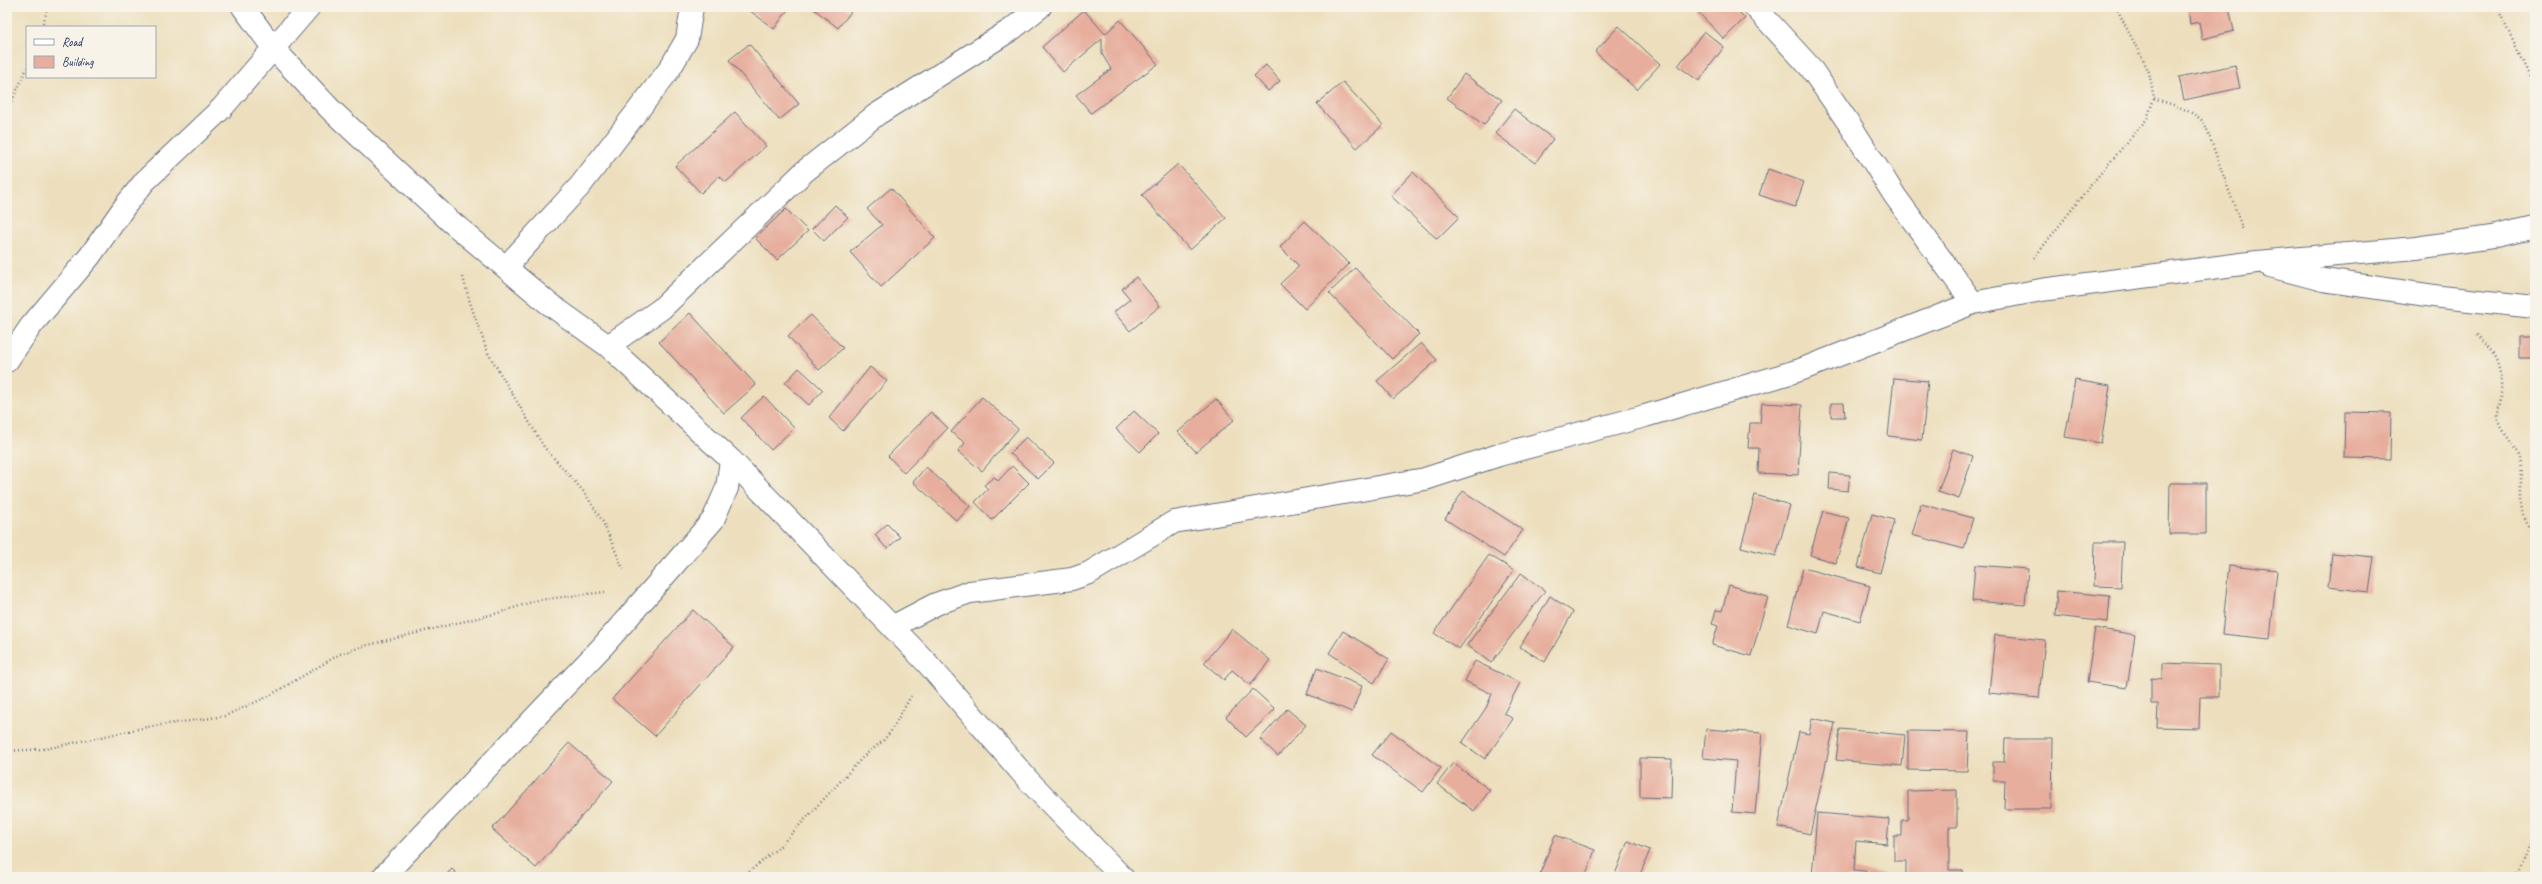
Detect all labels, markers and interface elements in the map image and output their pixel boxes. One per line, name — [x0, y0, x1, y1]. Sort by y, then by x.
legend — [26, 26, 156, 78]
text: Road — [62, 34, 84, 50]
text: Building — [62, 54, 94, 70]

